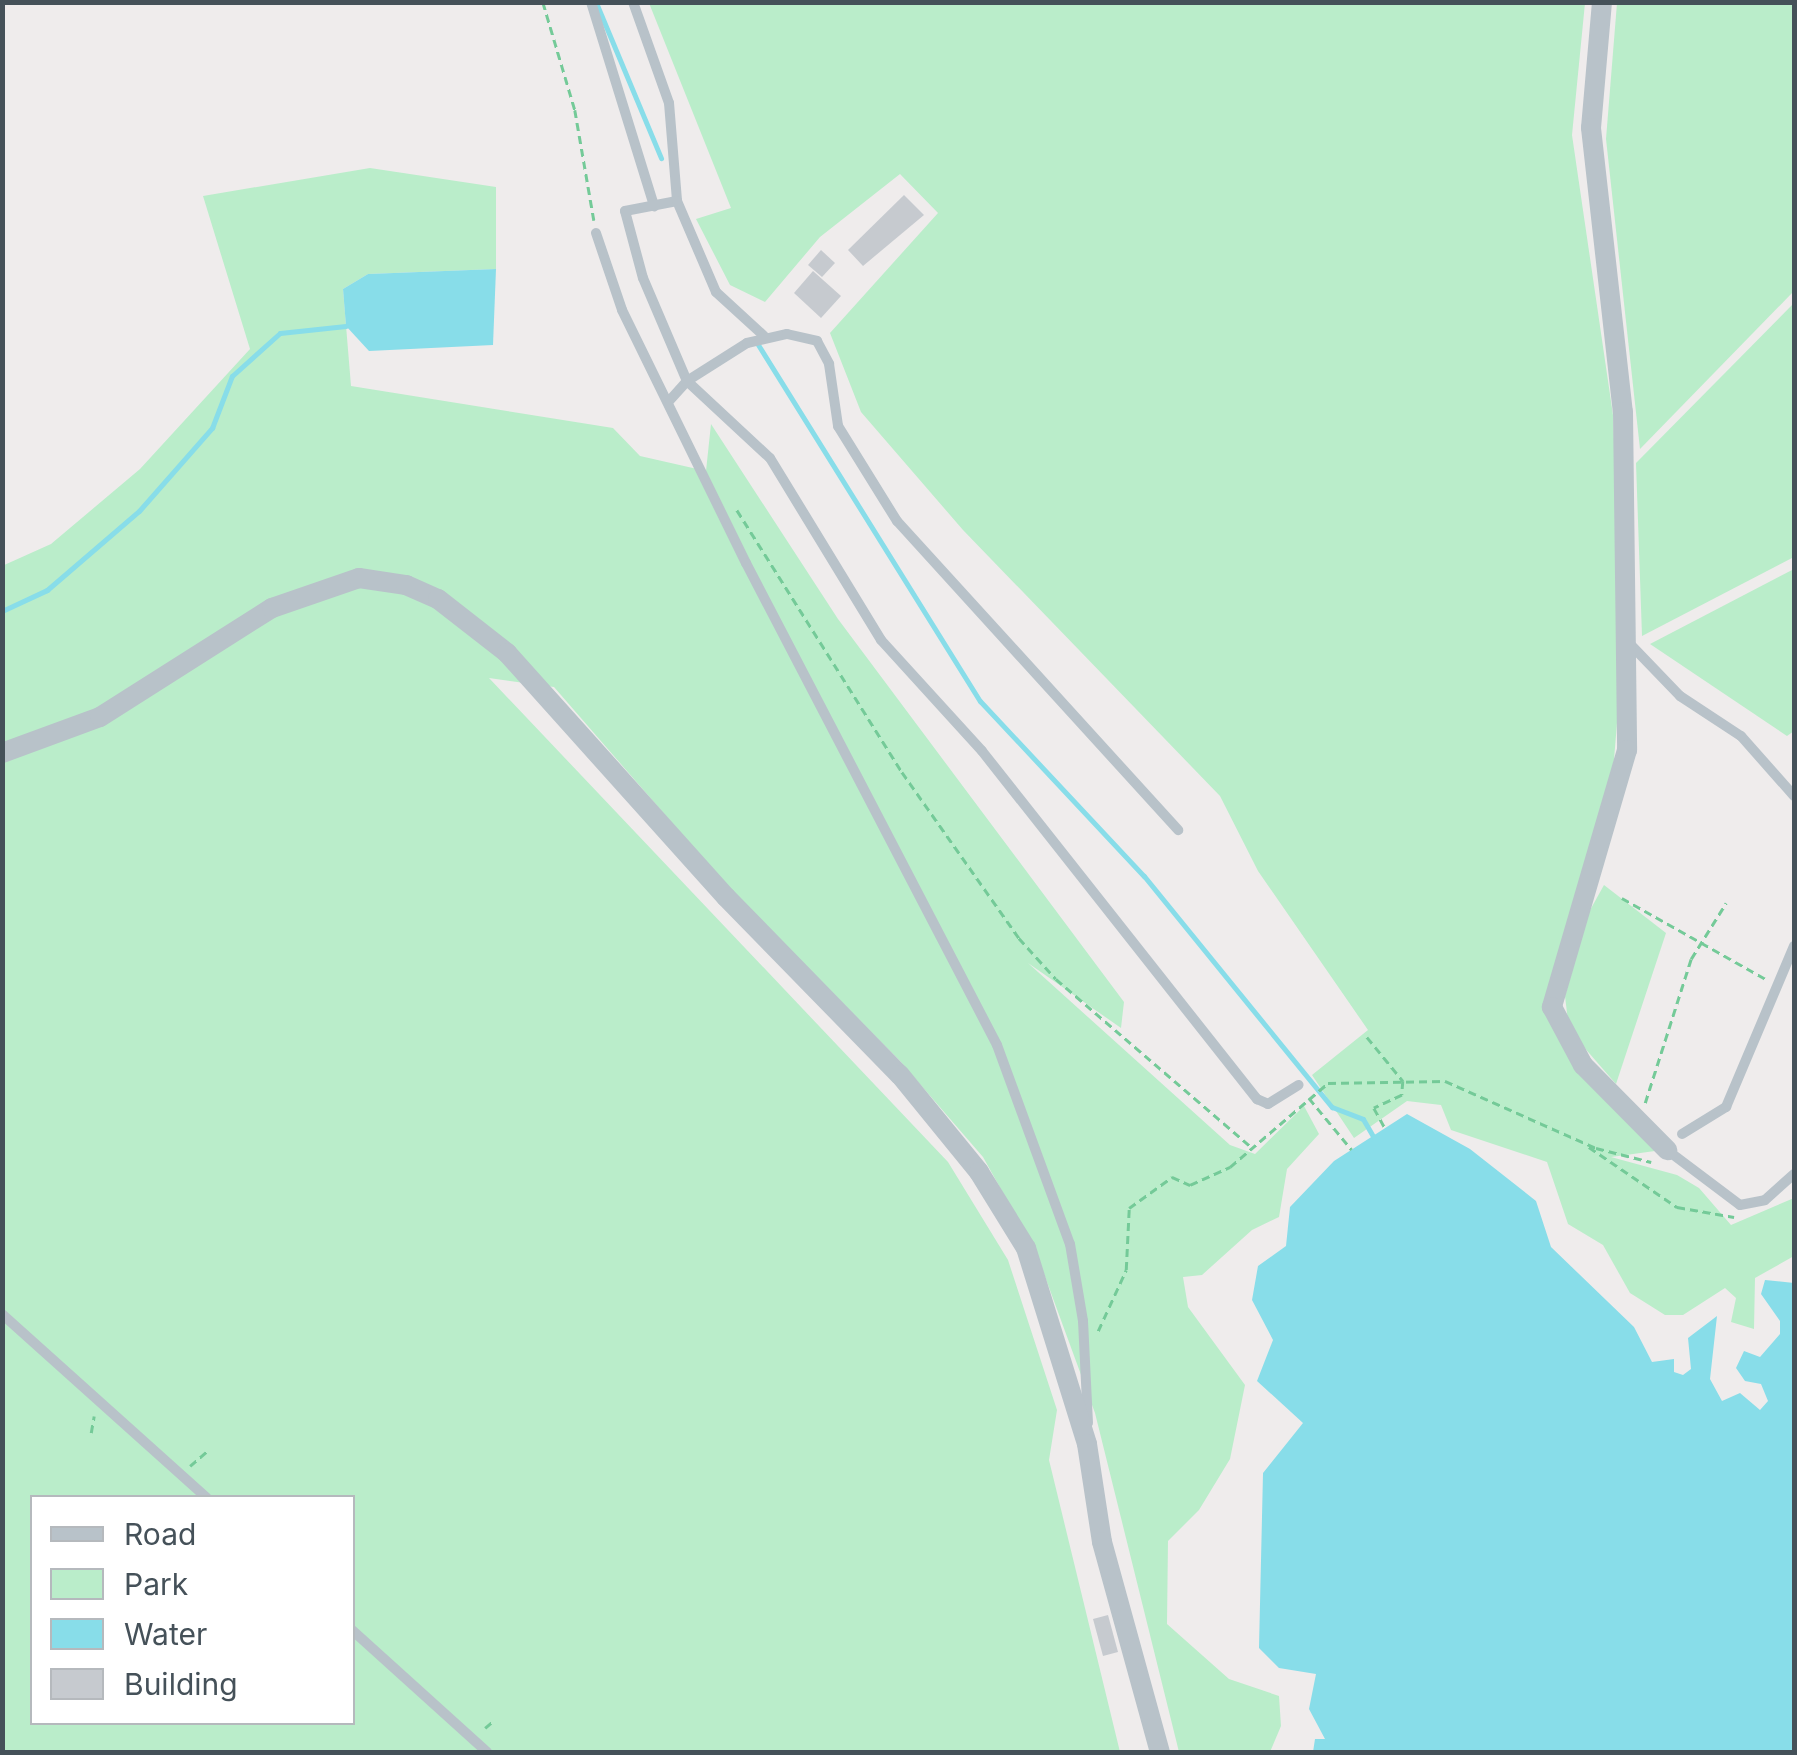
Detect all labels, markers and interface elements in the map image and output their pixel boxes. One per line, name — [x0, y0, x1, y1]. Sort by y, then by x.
legend — [30, 1495, 355, 1725]
text: Road — [124, 1516, 196, 1552]
text: Park — [124, 1566, 188, 1602]
text: Water — [124, 1616, 207, 1652]
text: Building — [124, 1666, 238, 1702]

